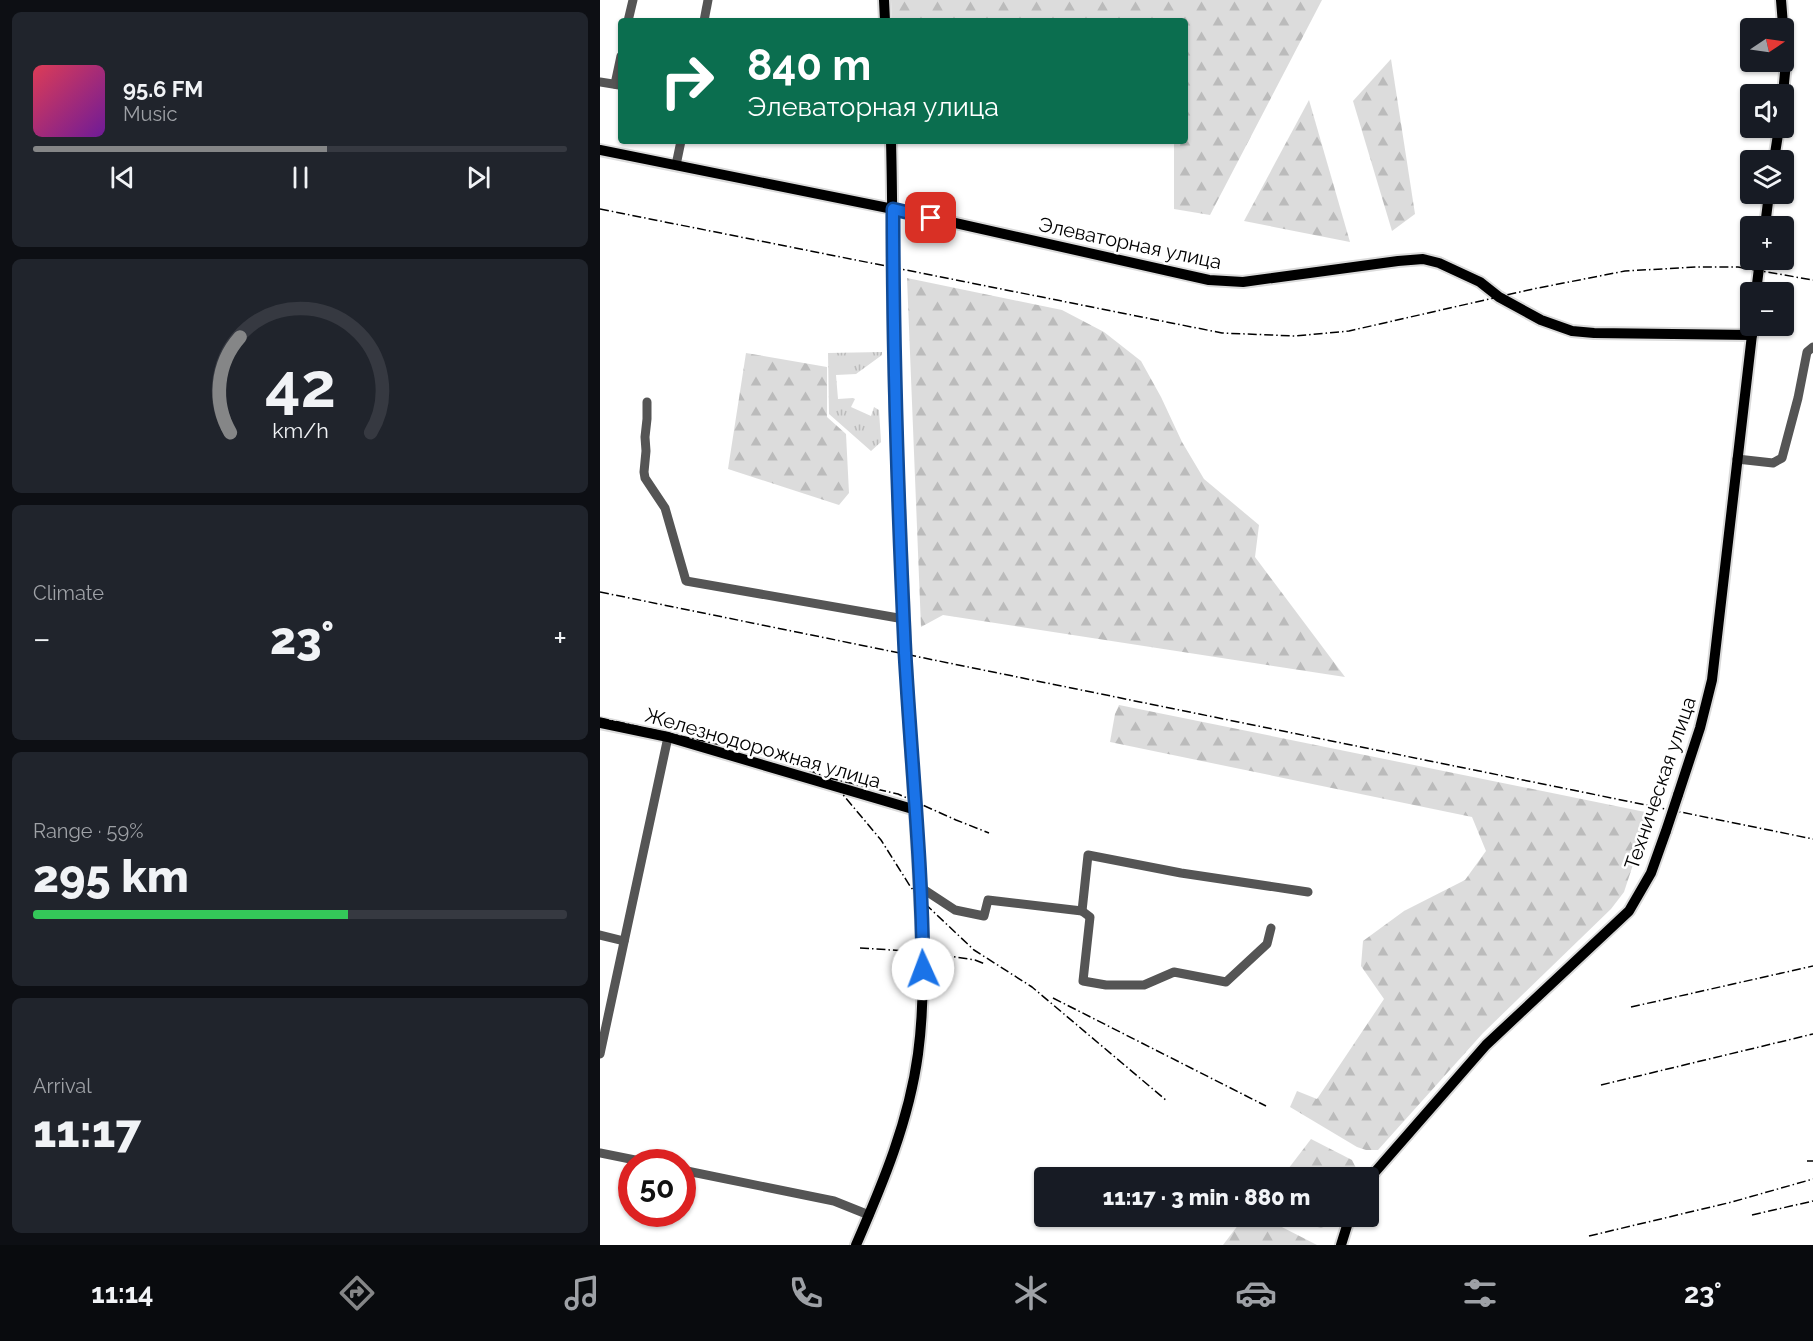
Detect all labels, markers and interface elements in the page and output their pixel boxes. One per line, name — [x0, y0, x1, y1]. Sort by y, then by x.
north arrow — [1740, 18, 1794, 72]
map controls — [1740, 18, 1794, 336]
text: 840 m — [747, 41, 871, 90]
icon: right — [648, 42, 726, 120]
text: 95.6 FM — [123, 76, 203, 102]
button: sound — [1740, 84, 1794, 138]
text: Элеваторная улица — [747, 91, 999, 122]
text: Music — [123, 102, 177, 126]
button: layers — [1740, 150, 1794, 204]
icon: previous — [106, 161, 139, 194]
icon: pause — [284, 161, 317, 194]
icon: next — [462, 161, 495, 194]
pin — [905, 192, 956, 243]
icon: arrive — [914, 201, 947, 234]
street label: Элеваторная улица — [1036, 212, 1224, 274]
button: + — [1740, 216, 1794, 270]
button: − — [1740, 282, 1794, 336]
text: 42 — [265, 348, 335, 422]
text: km/h — [272, 418, 328, 443]
text: Climate — [33, 581, 104, 605]
text: 23° — [270, 612, 334, 665]
text: − — [33, 619, 51, 658]
text: + — [553, 619, 567, 658]
street label: Техническая улица — [1619, 693, 1701, 873]
street label: Железнодорожная улица — [642, 703, 884, 793]
text: Range · 59% — [33, 819, 143, 843]
text: 295 km — [33, 850, 189, 903]
position arrow — [891, 937, 955, 1001]
text: Arrival — [33, 1074, 92, 1098]
text: 11:17 — [33, 1105, 141, 1158]
speed limit sign: 50 — [618, 1149, 696, 1227]
text: 11:17 · 3 min · 880 m — [1103, 1184, 1310, 1210]
icon: directions — [336, 1272, 378, 1314]
icon: music — [561, 1272, 603, 1314]
icon: phone — [785, 1272, 827, 1314]
icon: climate — [1010, 1272, 1052, 1314]
icon: car — [1235, 1272, 1277, 1314]
icon: filters — [1459, 1272, 1501, 1314]
text: 11:14 — [91, 1278, 153, 1309]
text: 23° — [1684, 1278, 1722, 1309]

